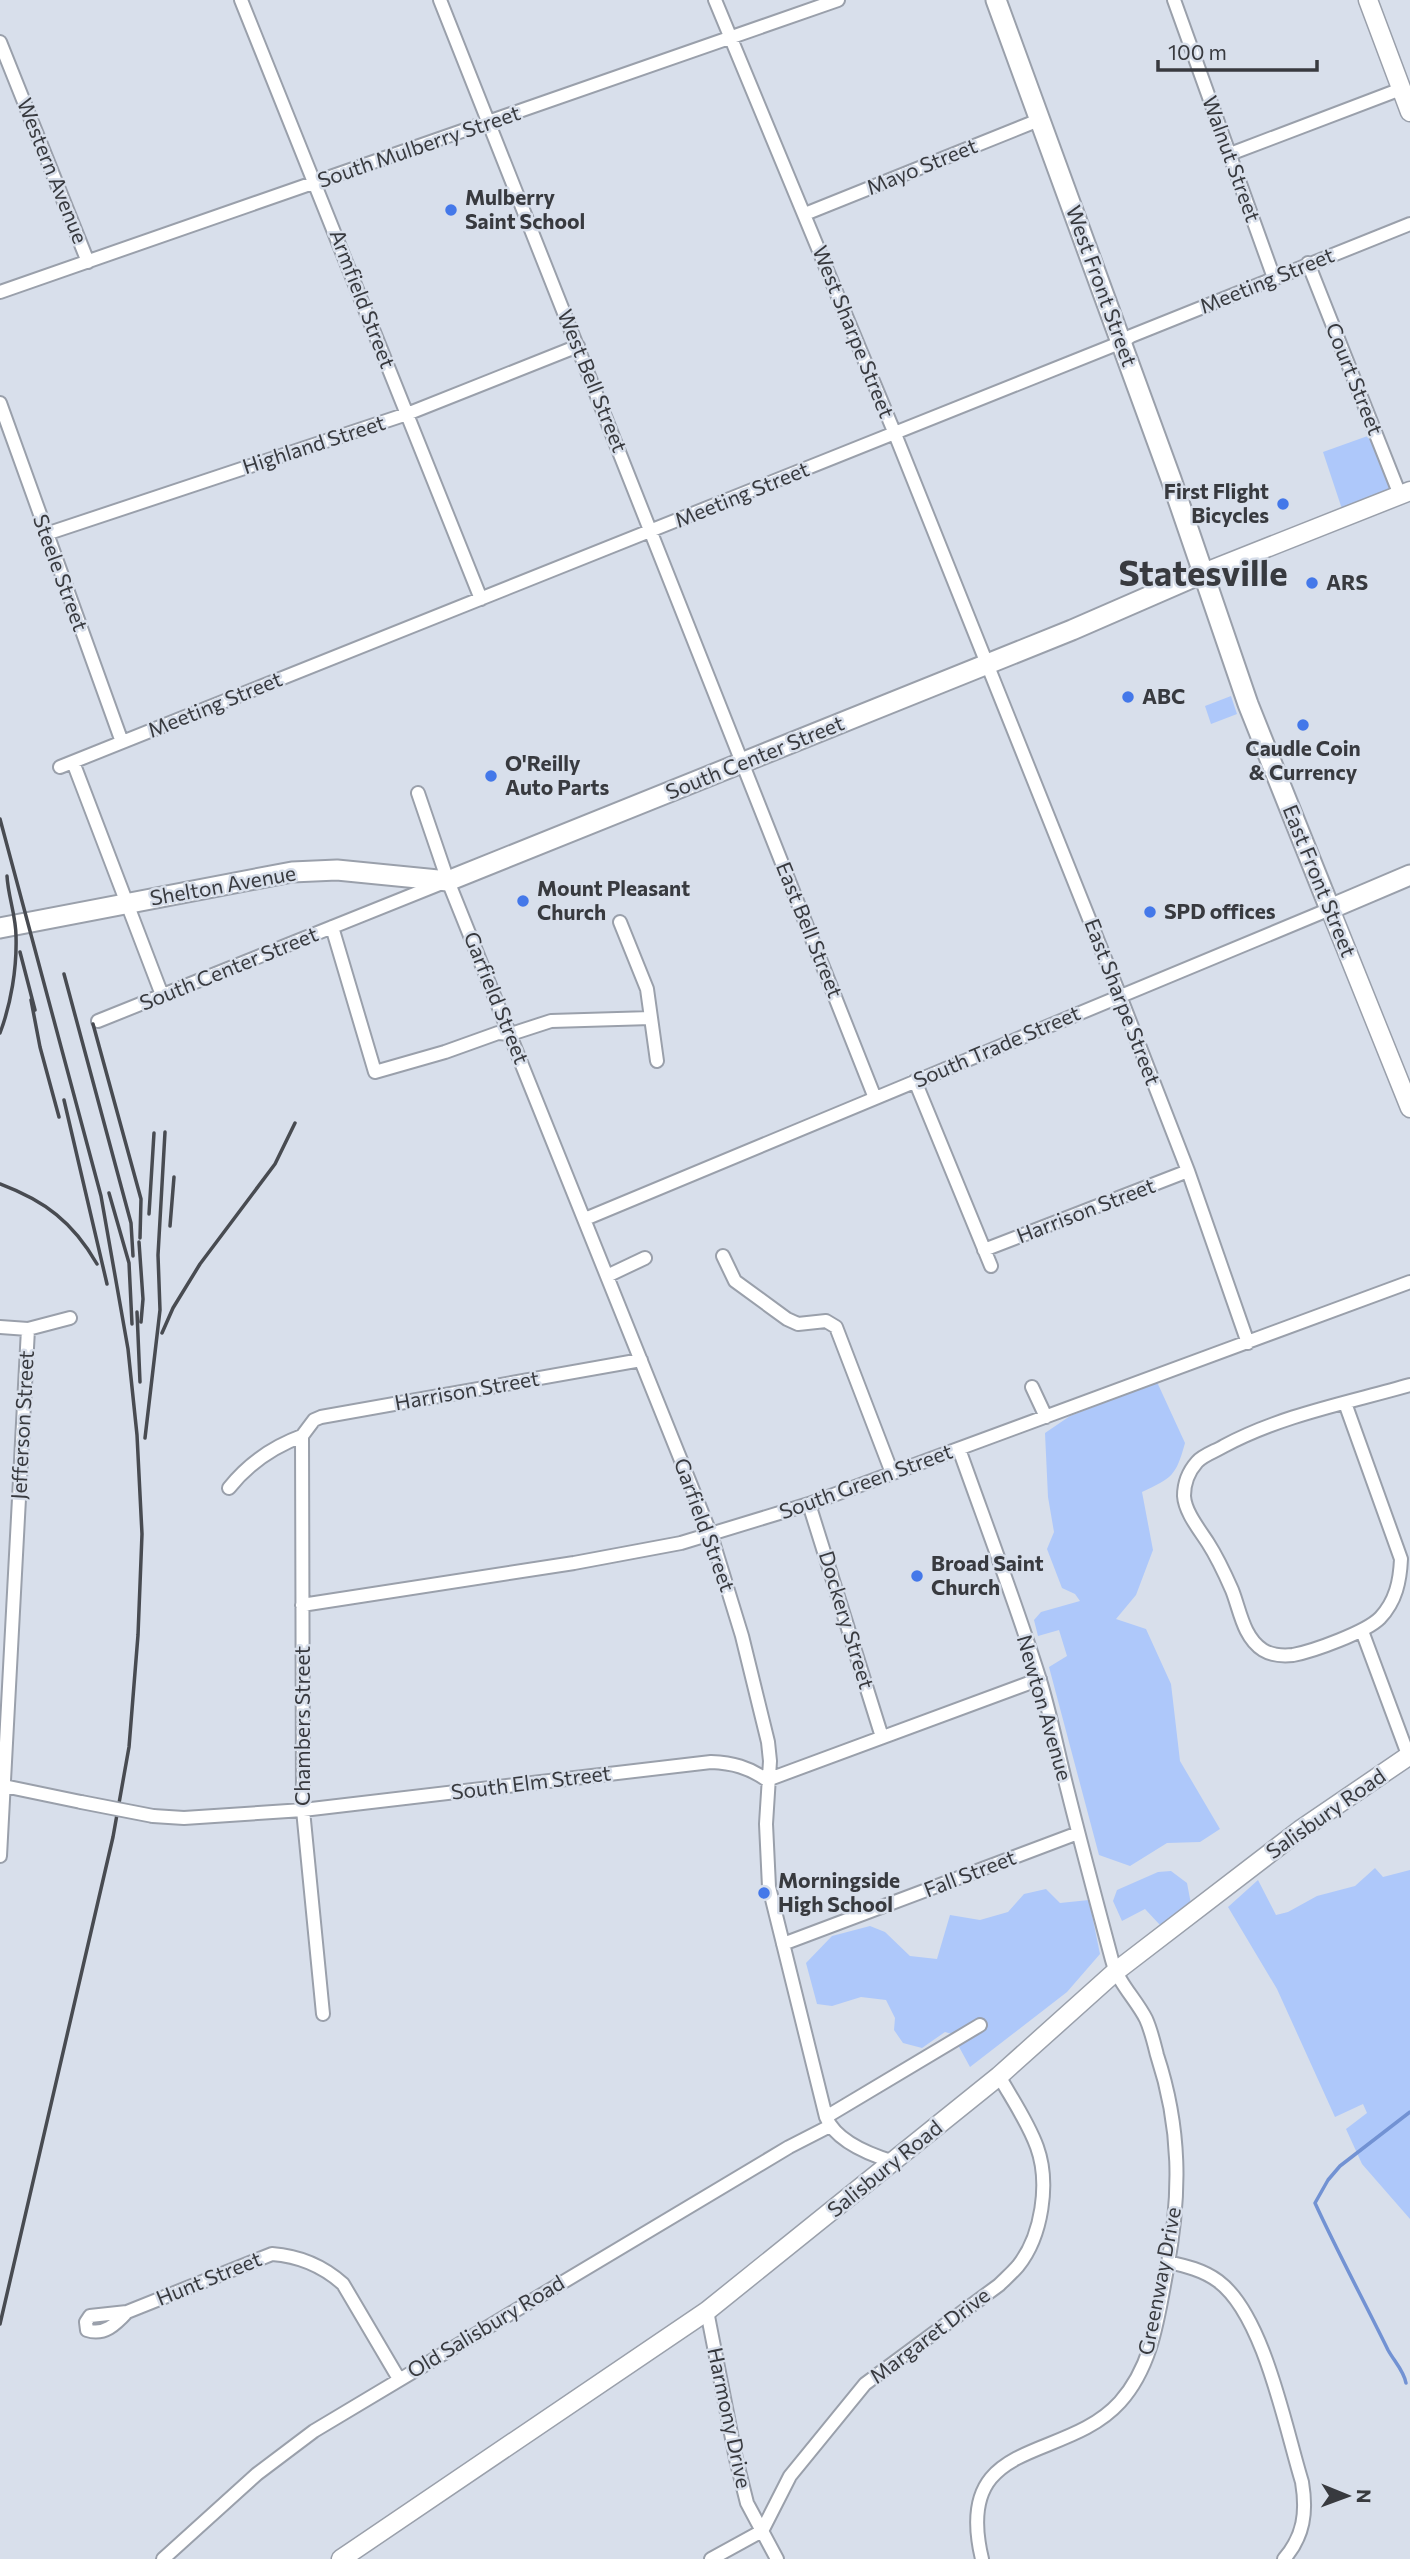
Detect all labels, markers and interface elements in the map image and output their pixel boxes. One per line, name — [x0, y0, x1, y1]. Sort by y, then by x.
scale bar — [1158, 28, 1317, 72]
text: 100 m — [1168, 39, 1227, 64]
street label: Walnut Street — [1198, 92, 1267, 225]
street label: Western Avenue — [13, 94, 94, 247]
street label: South Mulberry Street — [314, 99, 523, 192]
street label: Mayo Street — [862, 132, 980, 199]
place label: Mulberry Saint School — [465, 184, 585, 233]
marker: Mulberry Saint School — [443, 202, 459, 218]
street label: West Front Street — [1062, 202, 1143, 369]
street label: Armfield Street — [325, 225, 401, 371]
street label: Meeting Street — [1196, 241, 1337, 318]
street label: West Sharpe Street — [808, 242, 900, 421]
street label: West Bell Street — [553, 305, 633, 456]
street label: Court Street — [1322, 319, 1389, 438]
street label: Highland Street — [239, 409, 388, 478]
street label: Meeting Street — [671, 455, 812, 532]
place label: First Flight Bicycles — [1164, 478, 1269, 527]
marker: First Flight Bicycles — [1275, 496, 1291, 512]
street label: Steele Street — [29, 511, 94, 634]
district label: Statesville — [1118, 550, 1288, 593]
place label: ARS — [1326, 569, 1368, 594]
marker: ARS — [1304, 575, 1320, 591]
street label: Meeting Street — [144, 665, 285, 742]
place label: ABC — [1142, 683, 1185, 708]
marker: ABC — [1120, 689, 1136, 705]
street label: South Center Street — [662, 709, 847, 804]
marker: Caudle Coin & Currency — [1295, 717, 1311, 733]
place label: Caudle Coin & Currency — [1245, 735, 1361, 784]
place label: O'Reilly Auto Parts — [505, 750, 609, 799]
marker: O'Reilly Auto Parts — [483, 768, 499, 784]
street label: East Front Street — [1278, 801, 1362, 960]
street label: East Bell Street — [772, 858, 849, 1001]
street label: Shelton Avenue — [148, 859, 298, 910]
place label: Mount Pleasant Church — [537, 875, 690, 924]
marker: Mount Pleasant Church — [515, 893, 531, 909]
place label: SPD offices — [1164, 898, 1276, 923]
marker: SPD offices — [1142, 904, 1158, 920]
street label: East Sharpe Street — [1080, 915, 1167, 1088]
street label: South Center Street — [136, 920, 321, 1015]
street label: Garfield Street — [460, 928, 535, 1067]
street label: South Trade Street — [909, 999, 1084, 1092]
street label: Harrison Street — [1013, 1172, 1158, 1248]
street label: Jefferson Street — [5, 1350, 38, 1500]
street label: Harrison Street — [392, 1364, 541, 1415]
street label: South Green Street — [776, 1438, 955, 1524]
street label: Garfield Street — [670, 1454, 741, 1595]
street label: Dockery Street — [815, 1548, 880, 1692]
place label: Broad Saint Church — [931, 1550, 1044, 1599]
marker: Broad Saint Church — [909, 1568, 925, 1584]
street label: Newton Avenue — [1013, 1632, 1078, 1783]
street label: Chambers Street — [289, 1646, 314, 1806]
street label: South Elm Street — [450, 1759, 612, 1804]
street label: Salisbury Road — [1261, 1762, 1390, 1863]
street label: Fall Street — [920, 1844, 1019, 1902]
place label: Morningside High School — [778, 1867, 900, 1916]
marker: Morningside High School — [756, 1885, 772, 1901]
street label: Salisbury Road — [822, 2114, 946, 2222]
street label: Greenway Drive — [1132, 2205, 1185, 2357]
street label: Hunt Street — [152, 2245, 265, 2310]
street label: Old Salisbury Road — [402, 2269, 568, 2382]
street label: Margaret Drive — [864, 2282, 994, 2388]
street label: Harmony Drive — [703, 2345, 758, 2490]
north arrow — [1312, 2461, 1382, 2531]
text: N — [1353, 2489, 1376, 2504]

